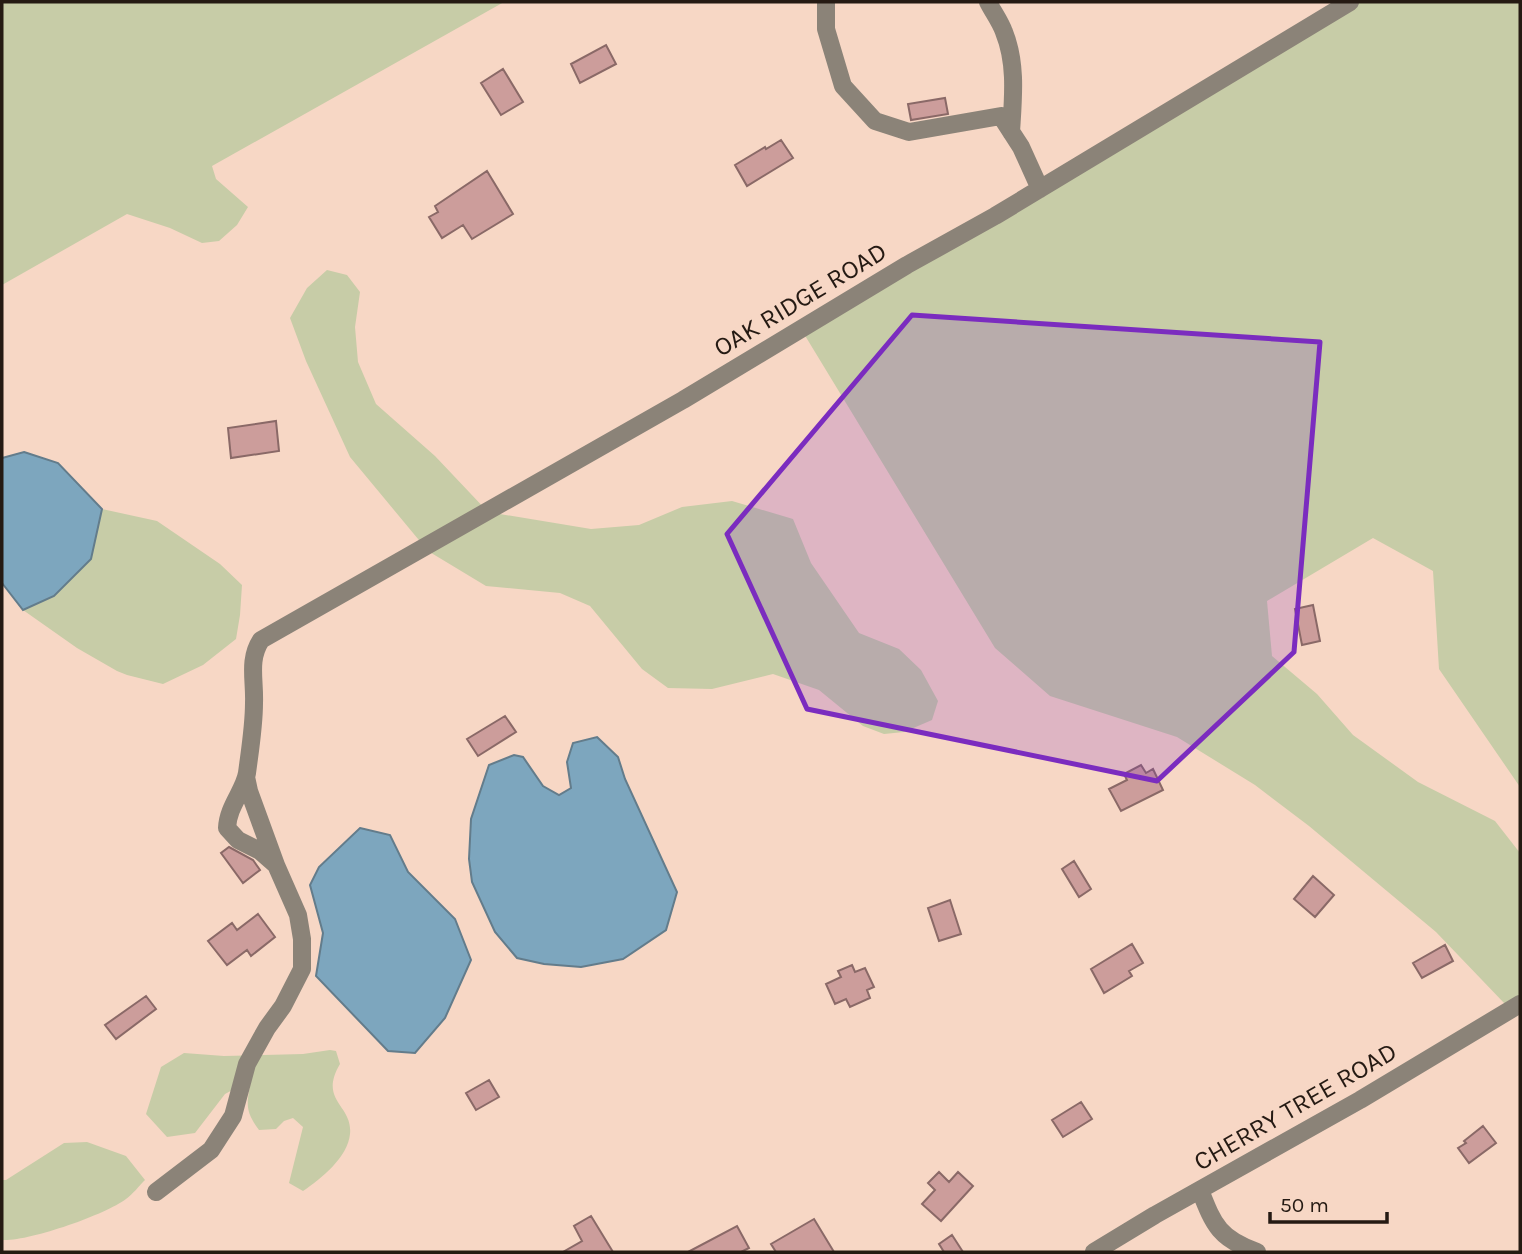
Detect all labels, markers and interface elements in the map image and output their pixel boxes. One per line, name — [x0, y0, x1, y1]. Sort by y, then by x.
street label: OAK RIDGE ROAD — [708, 236, 892, 363]
street label: CHERRY TREE ROAD — [1188, 1036, 1402, 1177]
scale bar — [1270, 1180, 1387, 1224]
text: 50 m — [1280, 1193, 1329, 1217]

